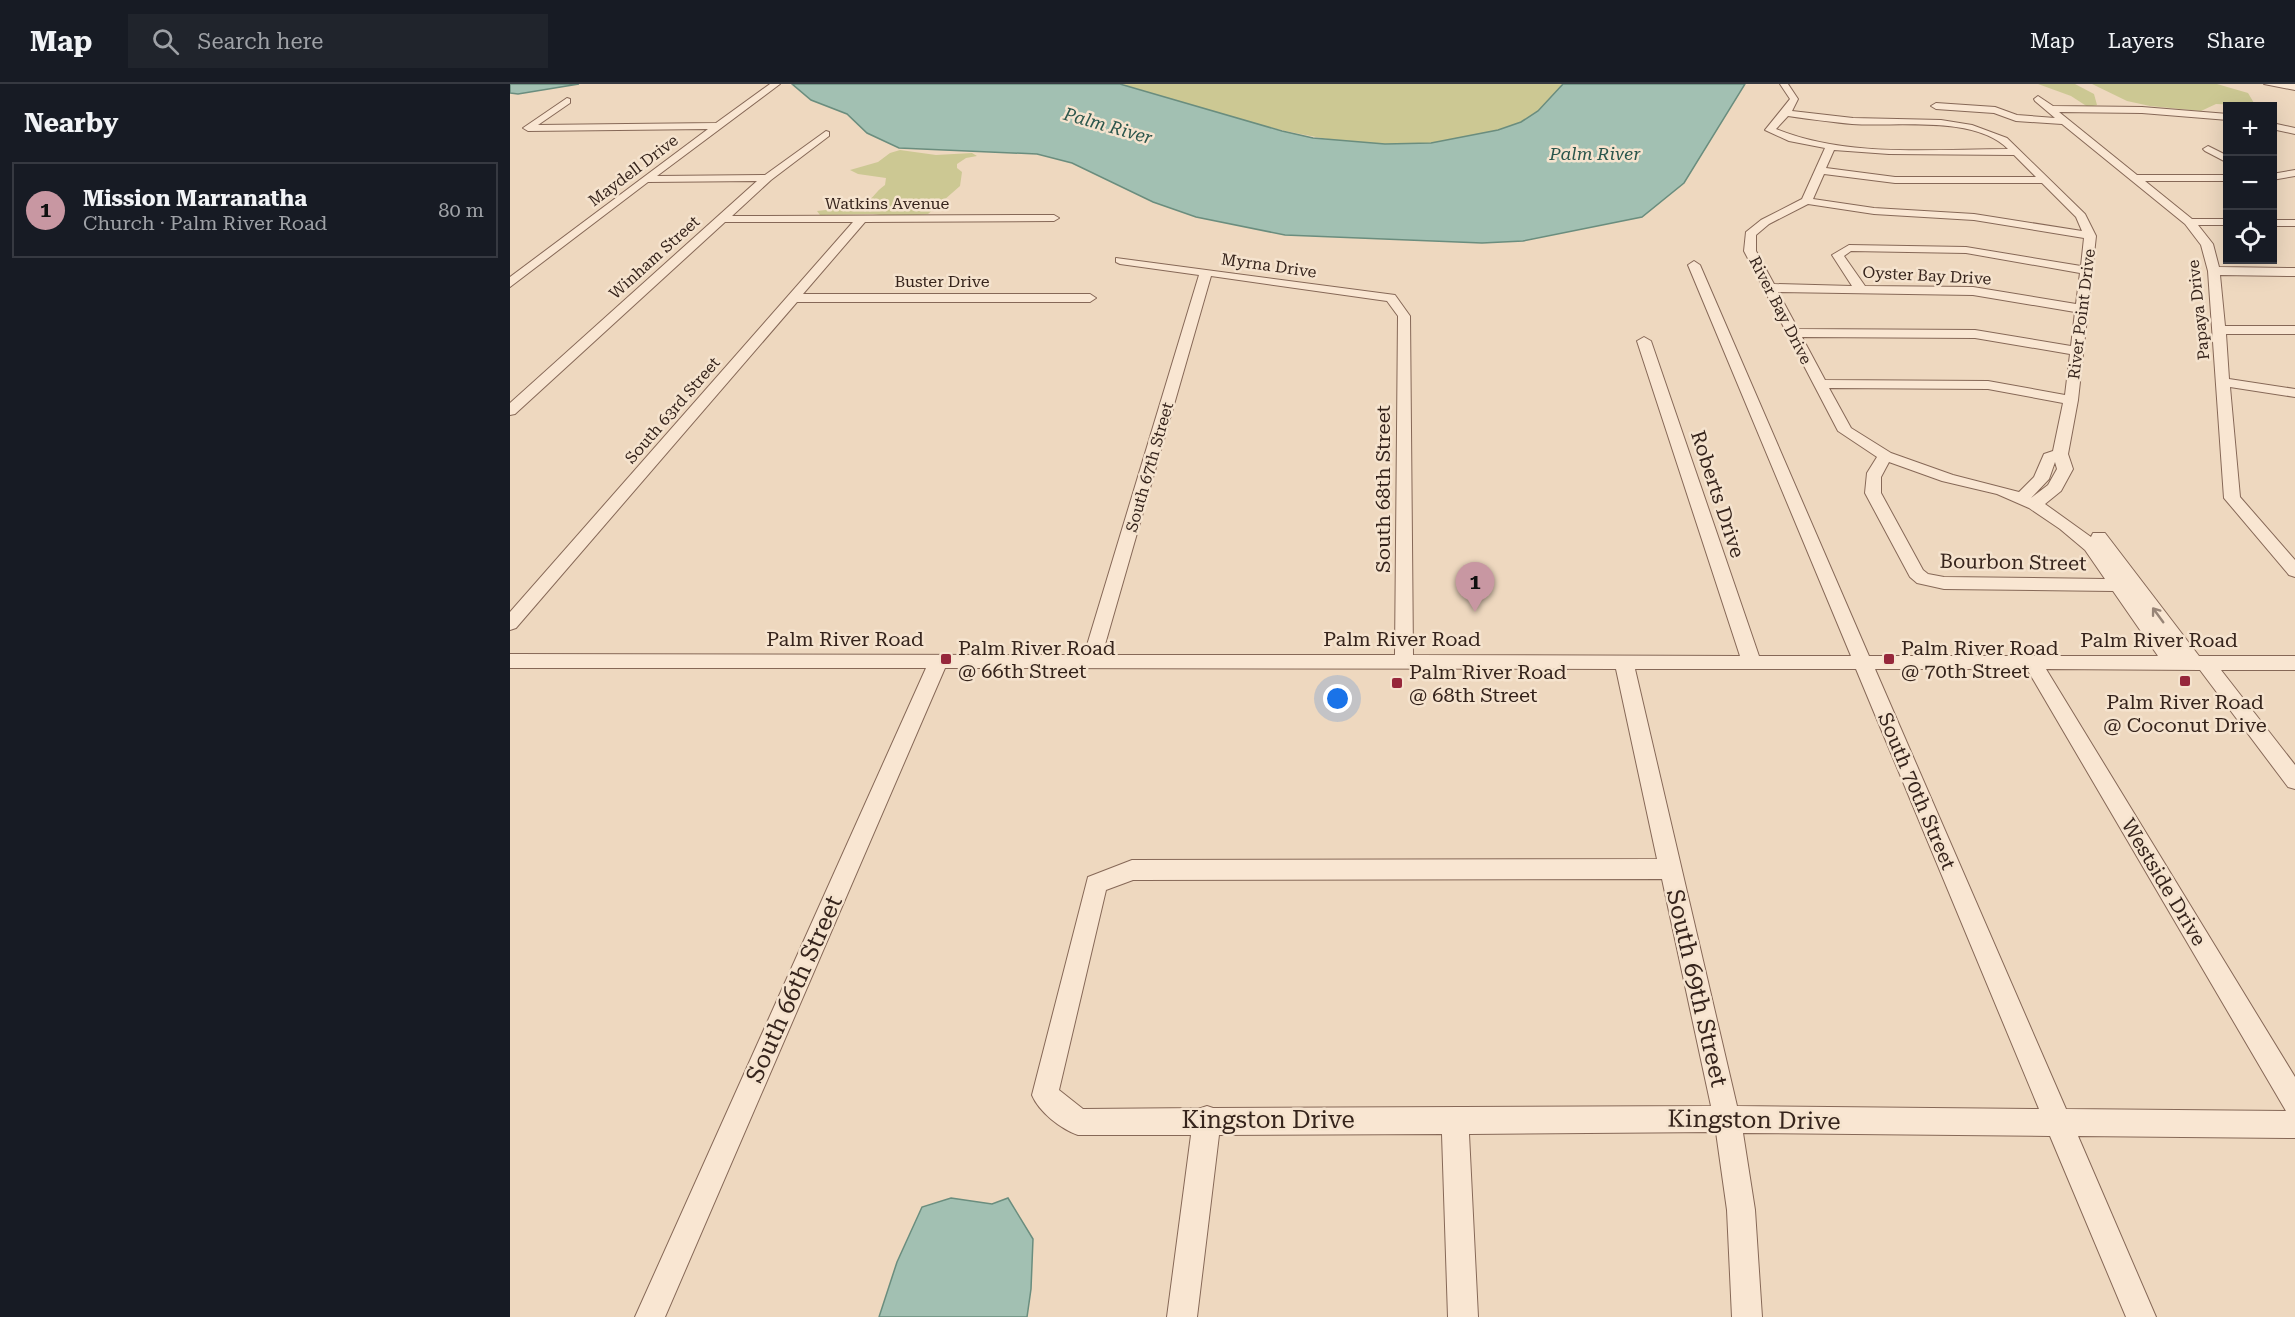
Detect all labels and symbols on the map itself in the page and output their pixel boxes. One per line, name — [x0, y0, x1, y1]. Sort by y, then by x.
water label: Palm River — [1060, 103, 1155, 148]
street label: Maydell Drive — [585, 130, 682, 210]
water label: Palm River — [1548, 143, 1641, 164]
street label: Watkins Avenue — [825, 194, 950, 213]
street label: Winham Street — [605, 212, 703, 303]
street label: River Point Drive — [2064, 247, 2099, 381]
street label: Myrna Drive — [1220, 249, 1318, 282]
street label: River Bay Drive — [1745, 253, 1816, 368]
street label: Papaya Drive — [2184, 259, 2213, 361]
street label: Oyster Bay Drive — [1862, 263, 1992, 288]
street label: Buster Drive — [894, 272, 990, 291]
street label: South 63rd Street — [621, 353, 724, 467]
street label: South 67th Street — [1122, 400, 1177, 534]
street label: South 68th Street — [1371, 404, 1395, 573]
street label: Roberts Drive — [1686, 427, 1750, 561]
street label: Bourbon Street — [1939, 549, 2087, 575]
pin: 1 — [1456, 562, 1494, 612]
one-way arrow — [2152, 608, 2164, 624]
street label: Palm River Road — [766, 627, 924, 651]
street label: Palm River Road — [1323, 627, 1481, 651]
street label: Palm River Road — [2080, 628, 2238, 652]
place label: Palm River Road @ 66th Street — [958, 636, 1116, 683]
place label: Palm River Road @ 70th Street — [1901, 636, 2059, 683]
marker: Palm River Road @ 66th Street — [939, 652, 953, 666]
marker: Palm River Road @ 70th Street — [1882, 652, 1896, 666]
place label: Palm River Road @ 68th Street — [1409, 660, 1567, 707]
marker: Palm River Road @ Coconut Drive — [2178, 674, 2192, 688]
marker: Palm River Road @ 68th Street — [1390, 676, 1404, 690]
your location — [1323, 684, 1352, 713]
place label: Palm River Road @ Coconut Drive — [2103, 690, 2267, 737]
street label: South 70th Street — [1873, 709, 1961, 874]
street label: Westside Drive — [2117, 814, 2211, 950]
street label: South 69th Street — [1661, 887, 1733, 1090]
street label: South 66th Street — [740, 891, 848, 1087]
street label: Kingston Drive — [1667, 1104, 1841, 1136]
street label: Kingston Drive — [1181, 1106, 1355, 1134]

